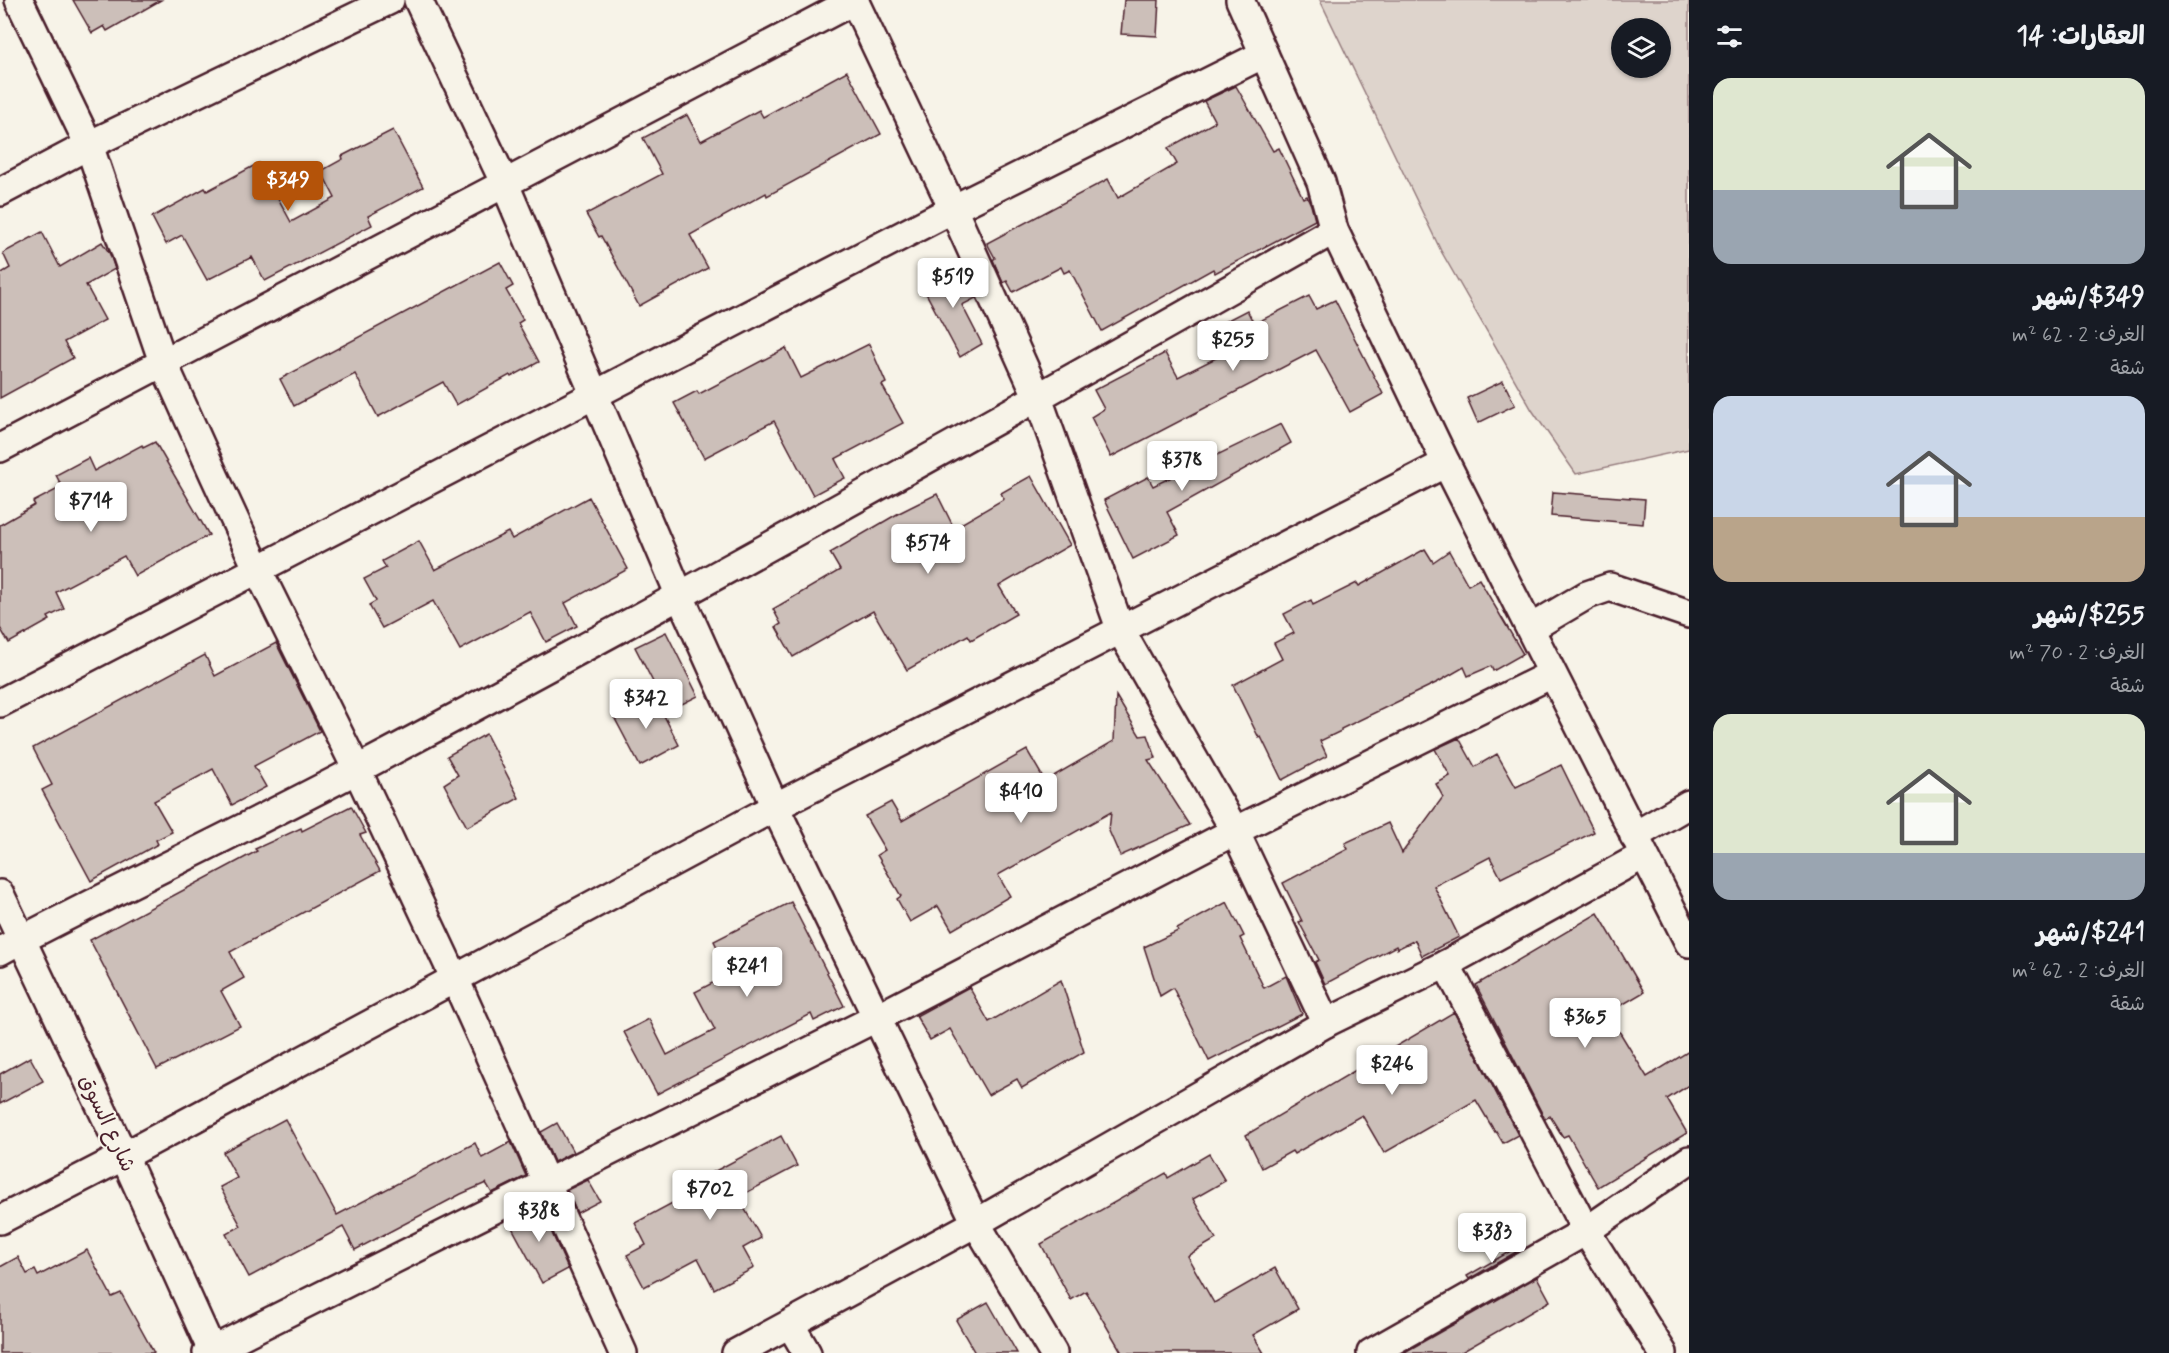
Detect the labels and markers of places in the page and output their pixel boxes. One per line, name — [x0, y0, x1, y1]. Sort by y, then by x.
pin: $349 — [252, 161, 324, 212]
pin: $519 — [917, 258, 989, 309]
pin: $255 — [1197, 321, 1269, 372]
pin: $378 — [1146, 441, 1218, 492]
pin: $714 — [55, 482, 127, 533]
pin: $574 — [892, 524, 964, 575]
pin: $342 — [610, 679, 682, 730]
pin: $410 — [985, 773, 1057, 824]
pin: $241 — [711, 947, 783, 998]
pin: $365 — [1549, 998, 1621, 1049]
pin: $246 — [1356, 1045, 1428, 1096]
pin: $702 — [674, 1170, 746, 1221]
pin: $388 — [503, 1192, 575, 1243]
pin: $383 — [1456, 1213, 1528, 1264]

